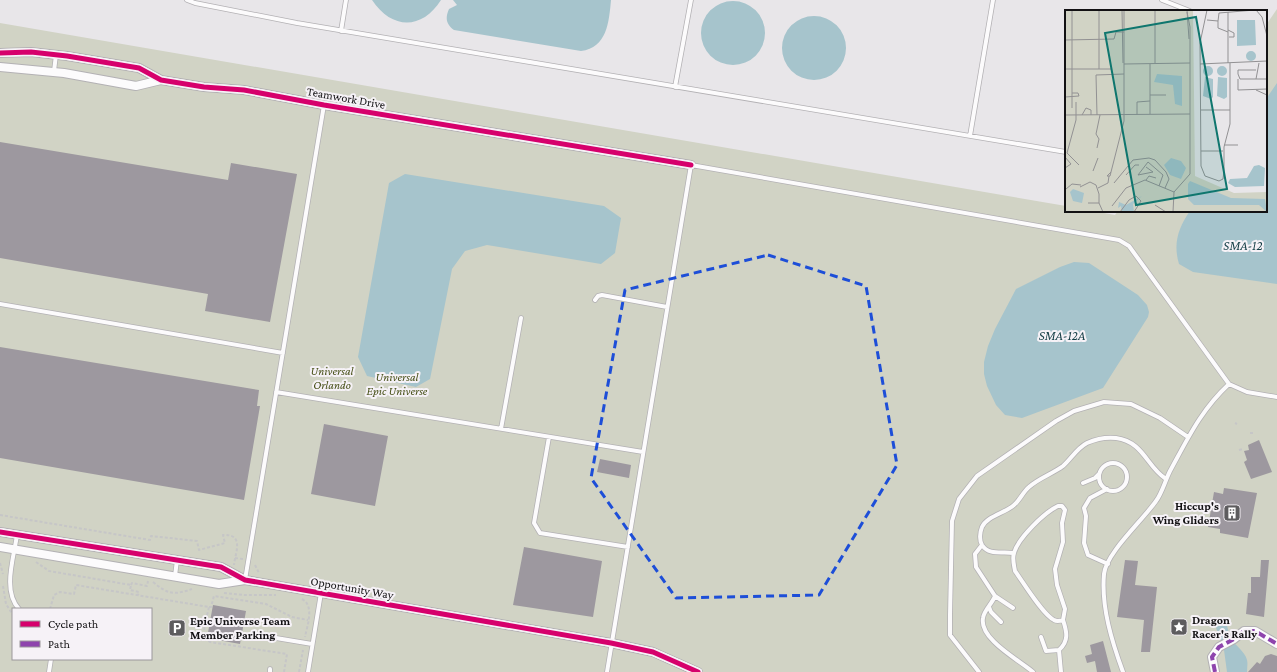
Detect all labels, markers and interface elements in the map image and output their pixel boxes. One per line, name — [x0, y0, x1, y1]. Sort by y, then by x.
inset map — [1065, 10, 1267, 212]
street label: Teamwork Drive — [306, 84, 386, 112]
water label: SMA-12 — [1223, 238, 1263, 253]
water label: SMA-12A — [1039, 328, 1085, 343]
park label: Universal Orlando — [310, 364, 355, 392]
park label: Universal Epic Universe — [367, 370, 428, 398]
place label: Hiccup's Wing Gliders — [1152, 499, 1219, 527]
building icon: Hiccup's Wing Gliders — [1222, 503, 1242, 523]
street label: Opportunity Way — [309, 574, 395, 602]
legend — [12, 608, 152, 660]
place label: Dragon Racer's Rally — [1192, 613, 1257, 641]
place label: Epic Universe Team Member Parking — [190, 614, 291, 642]
text: Cycle path — [48, 617, 99, 631]
place icon: Dragon Racer's Rally — [1169, 617, 1189, 637]
parking icon: Epic Universe Team Member Parking — [167, 618, 187, 638]
text: Path — [48, 637, 70, 651]

